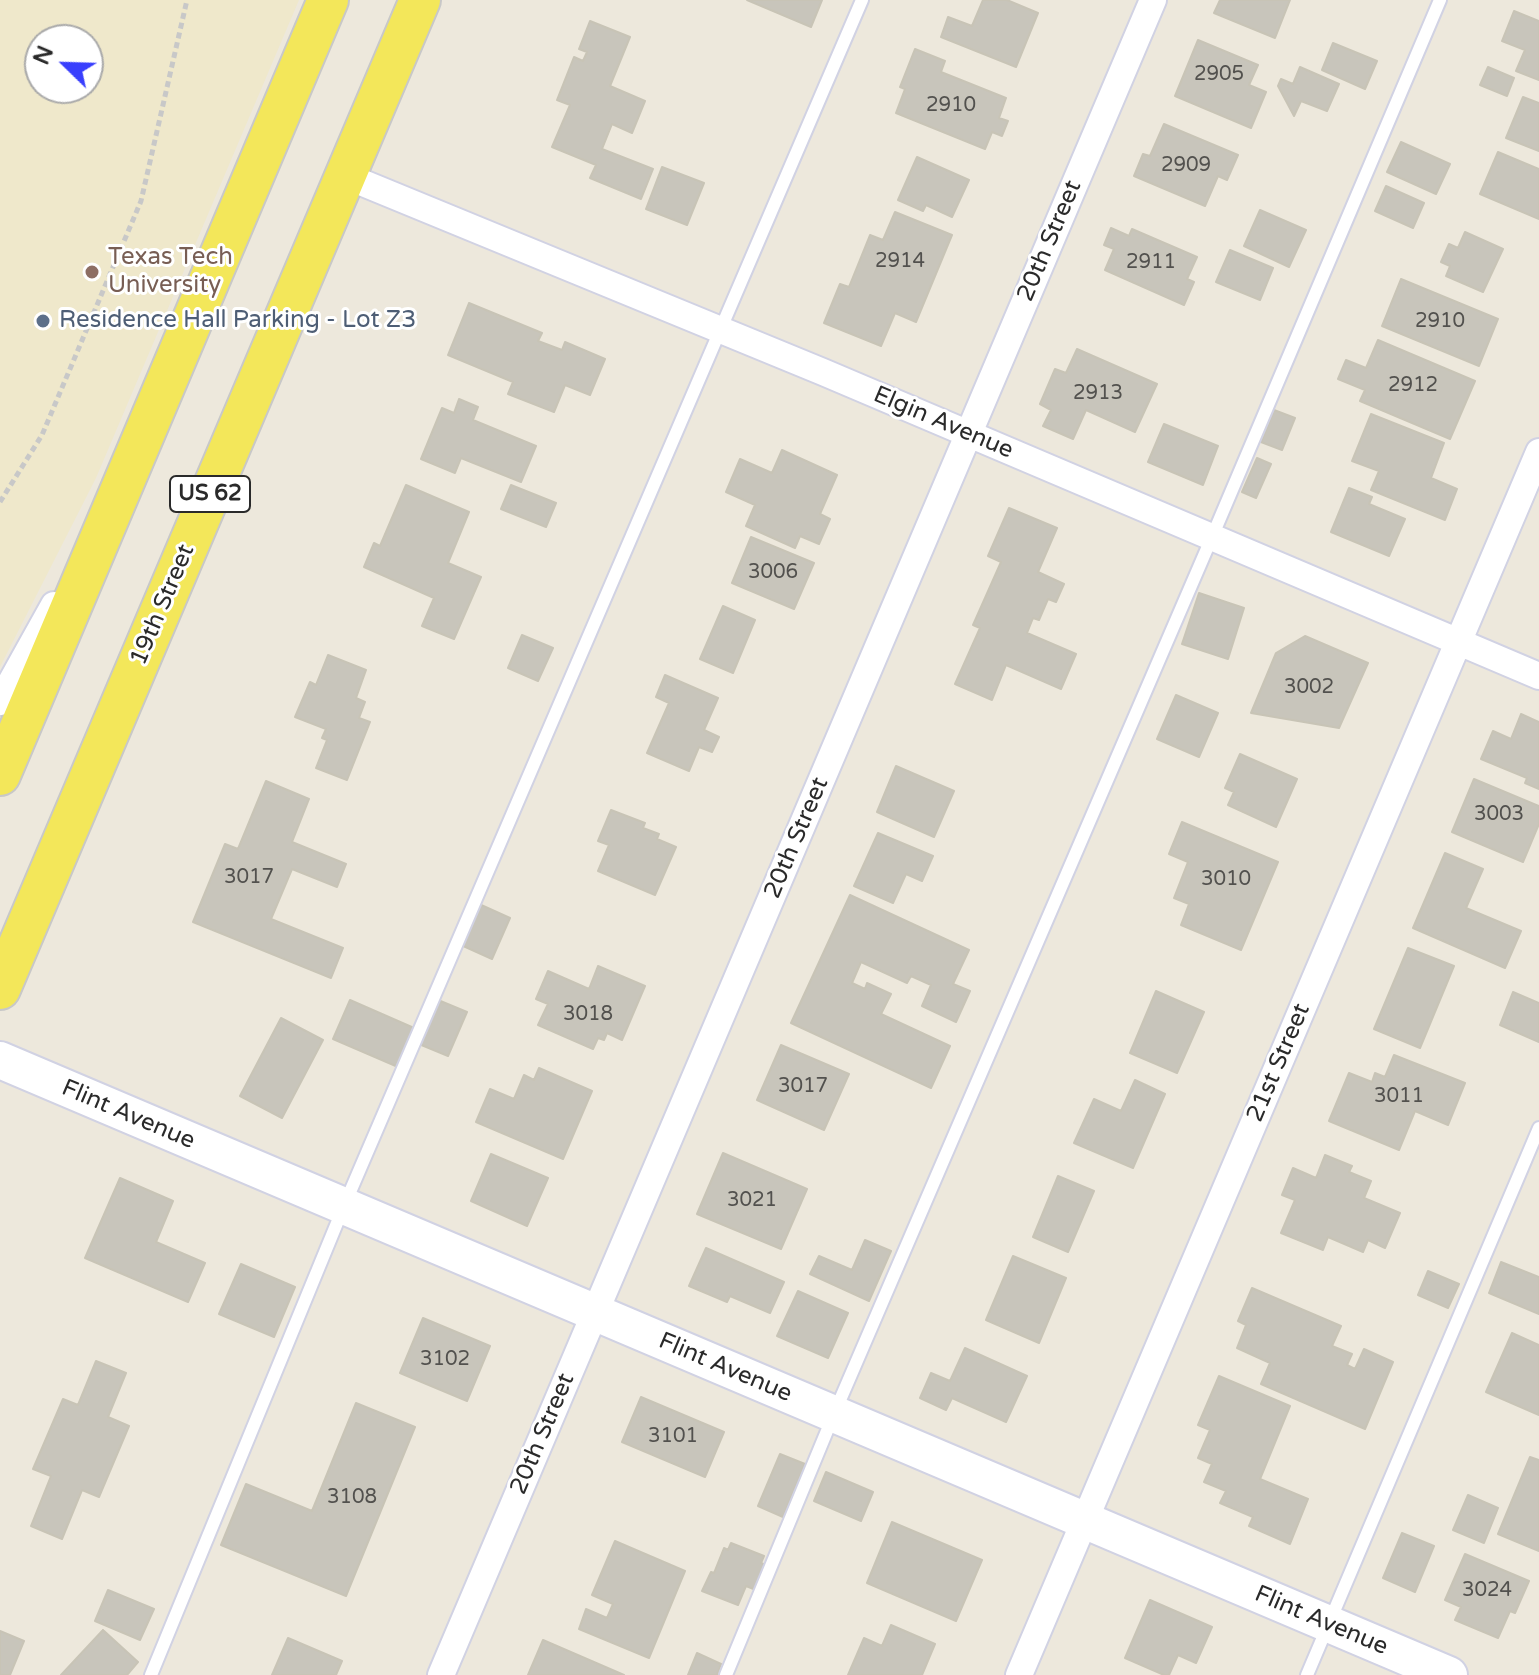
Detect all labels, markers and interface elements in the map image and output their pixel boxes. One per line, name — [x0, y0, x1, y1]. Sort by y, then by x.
north arrow — [24, 24, 104, 104]
text: N — [28, 42, 59, 69]
house number: 2905 — [1194, 63, 1244, 87]
house number: 2910 — [926, 94, 976, 118]
house number: 2909 — [1161, 154, 1211, 178]
street label: 20th Street — [1012, 176, 1088, 306]
place label: Texas Tech University — [108, 244, 233, 300]
house number: 2914 — [875, 250, 925, 274]
house number: 2911 — [1126, 251, 1176, 275]
marker: Texas Tech University — [83, 263, 101, 281]
place label: Residence Hall Parking - Lot Z3 — [59, 307, 416, 335]
house number: 2910 — [1415, 310, 1465, 334]
marker: Residence Hall Parking - Lot Z3 — [34, 312, 52, 330]
house number: 2912 — [1388, 374, 1438, 398]
street label: Elgin Avenue — [869, 381, 1017, 465]
house number: 2913 — [1073, 382, 1123, 406]
road number: US 62 — [170, 476, 250, 512]
street label: 19th Street — [125, 540, 201, 670]
house number: 3006 — [748, 561, 798, 585]
house number: 3002 — [1284, 676, 1334, 700]
street label: 20th Street — [759, 773, 835, 903]
house number: 3003 — [1474, 803, 1524, 827]
house number: 3017 — [224, 866, 274, 890]
house number: 3010 — [1201, 868, 1251, 892]
street label: 21st Street — [1241, 1000, 1317, 1126]
house number: 3018 — [563, 1003, 613, 1027]
street label: Flint Avenue — [57, 1074, 199, 1156]
house number: 3017 — [778, 1075, 828, 1099]
house number: 3011 — [1374, 1085, 1424, 1109]
house number: 3021 — [727, 1189, 777, 1213]
street label: Flint Avenue — [654, 1327, 796, 1409]
house number: 3102 — [420, 1348, 470, 1372]
street label: 20th Street — [505, 1369, 581, 1499]
house number: 3101 — [648, 1425, 698, 1449]
house number: 3108 — [327, 1486, 377, 1510]
house number: 3024 — [1462, 1579, 1512, 1603]
street label: Flint Avenue — [1250, 1580, 1392, 1662]

